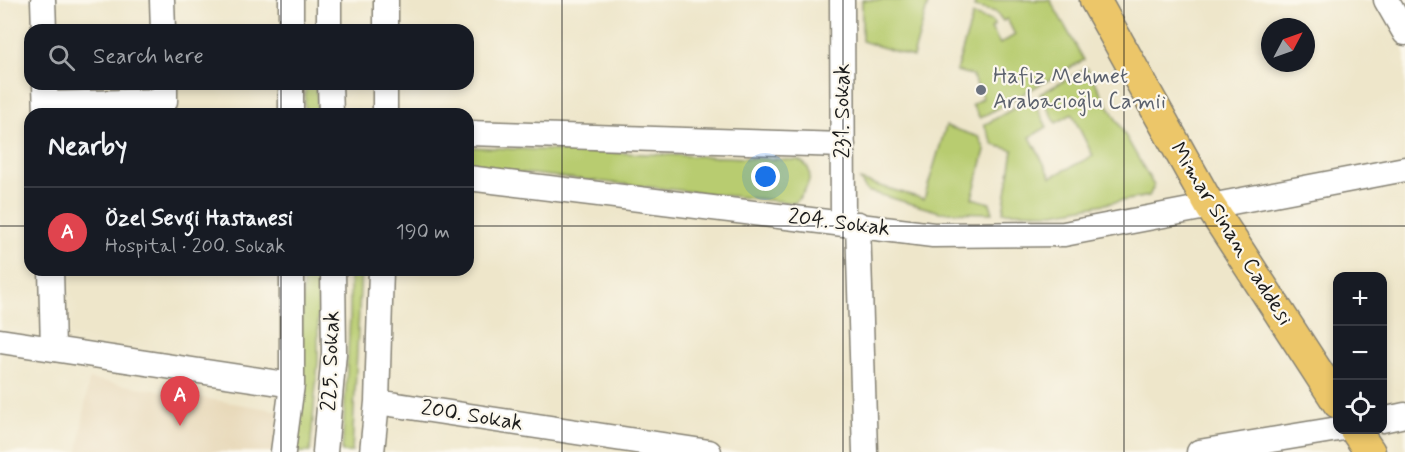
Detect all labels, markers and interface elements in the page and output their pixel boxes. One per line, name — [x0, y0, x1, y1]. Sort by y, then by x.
north arrow — [1261, 18, 1315, 72]
search box — [24, 24, 474, 90]
icon: search — [45, 41, 78, 74]
text: Search here — [93, 43, 204, 71]
place label: Hafız Mehmet Arabacıoğlu Camii — [993, 63, 1166, 117]
street label: 231. Sokak — [829, 64, 857, 158]
marker: Hafız Mehmet Arabacıoğlu Camii — [974, 83, 988, 97]
text: Nearby — [48, 130, 127, 164]
street label: Mimar Sinan Caddesi — [1163, 137, 1299, 331]
your location — [751, 162, 780, 191]
street label: 204. Sokak — [786, 203, 892, 243]
text: Özel Sevgi Hastanesi — [105, 205, 293, 233]
text: A — [61, 219, 74, 246]
text: 190 m — [396, 219, 450, 246]
text: Hospital · 200. Sokak — [105, 233, 285, 260]
map controls — [1333, 272, 1387, 434]
button: + — [1333, 272, 1387, 326]
street label: 225. Sokak — [315, 310, 347, 412]
button: − — [1333, 326, 1387, 380]
pin: A — [160, 376, 200, 426]
button: locate — [1333, 380, 1387, 434]
street label: 200. Sokak — [419, 394, 525, 438]

